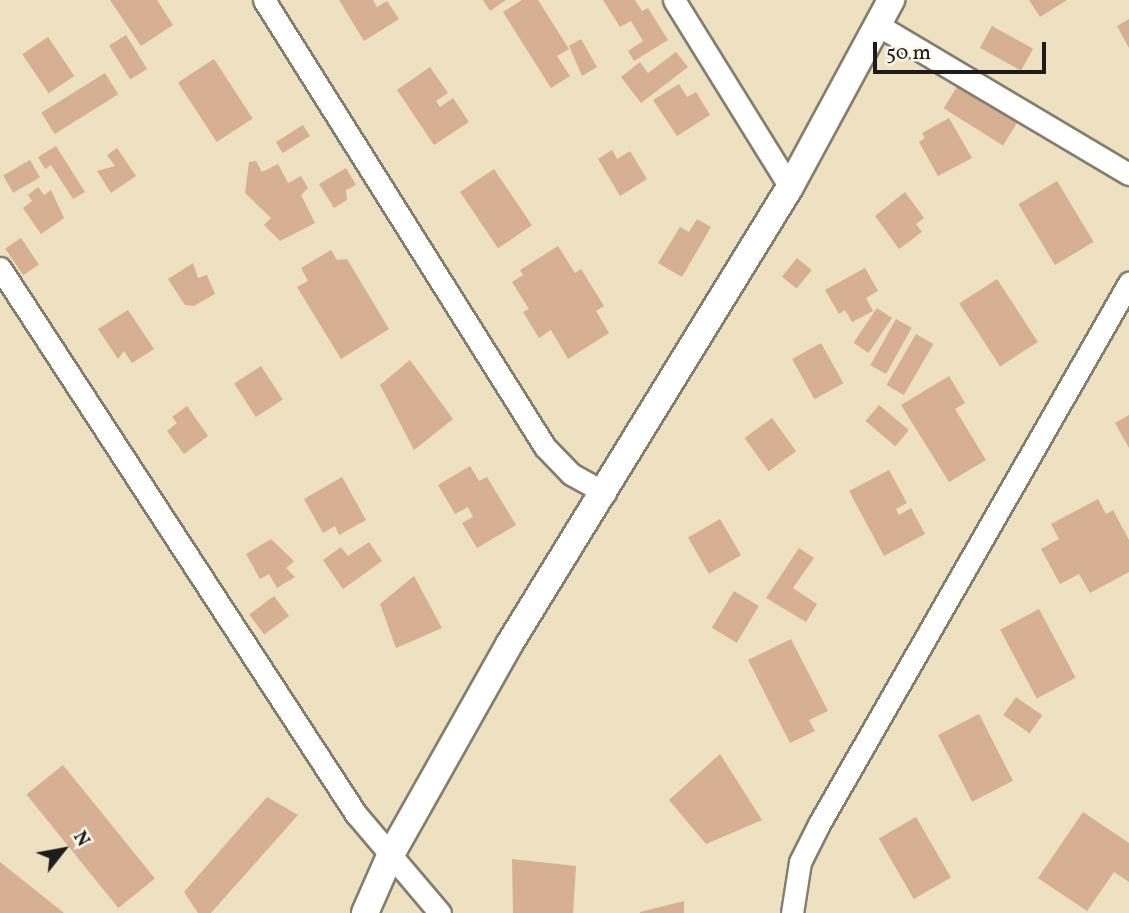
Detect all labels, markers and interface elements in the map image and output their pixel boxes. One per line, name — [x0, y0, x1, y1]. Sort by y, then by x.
scale bar — [877, 28, 1050, 72]
text: 50 m — [886, 39, 931, 68]
north arrow — [28, 815, 98, 885]
text: N — [66, 827, 96, 852]

